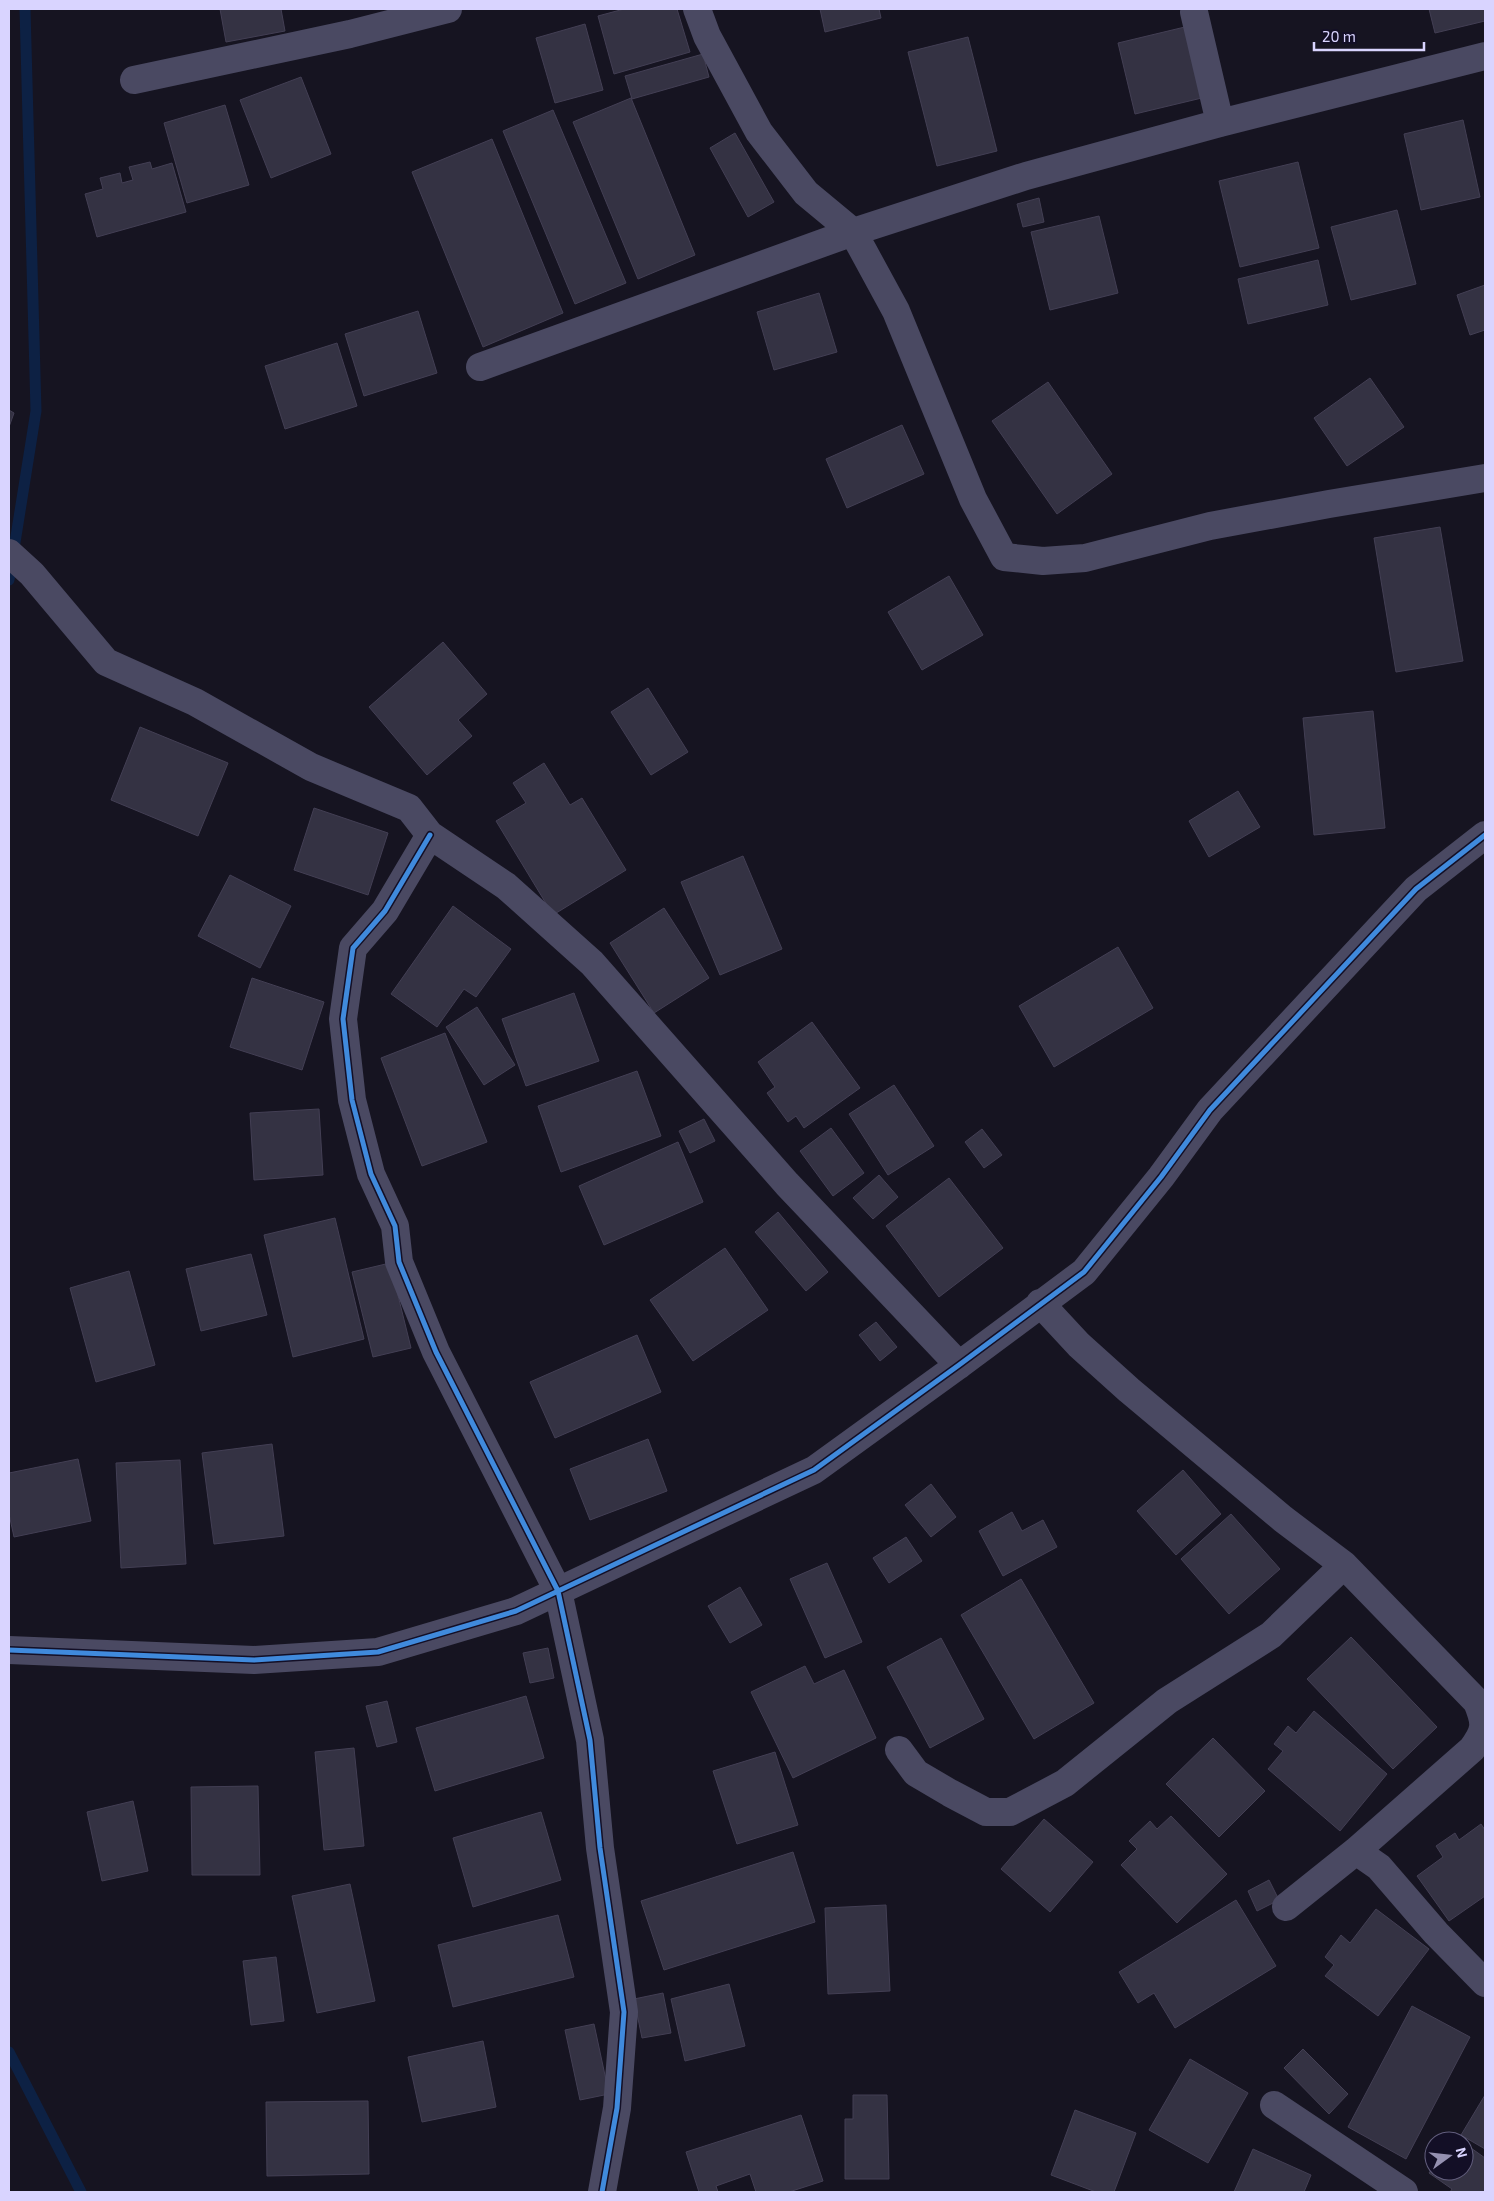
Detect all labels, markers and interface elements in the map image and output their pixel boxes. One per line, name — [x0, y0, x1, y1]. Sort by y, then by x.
scale bar — [1314, 20, 1424, 52]
text: 20 m — [1322, 27, 1356, 45]
north arrow — [1424, 2131, 1474, 2181]
text: N — [1453, 2145, 1472, 2160]

